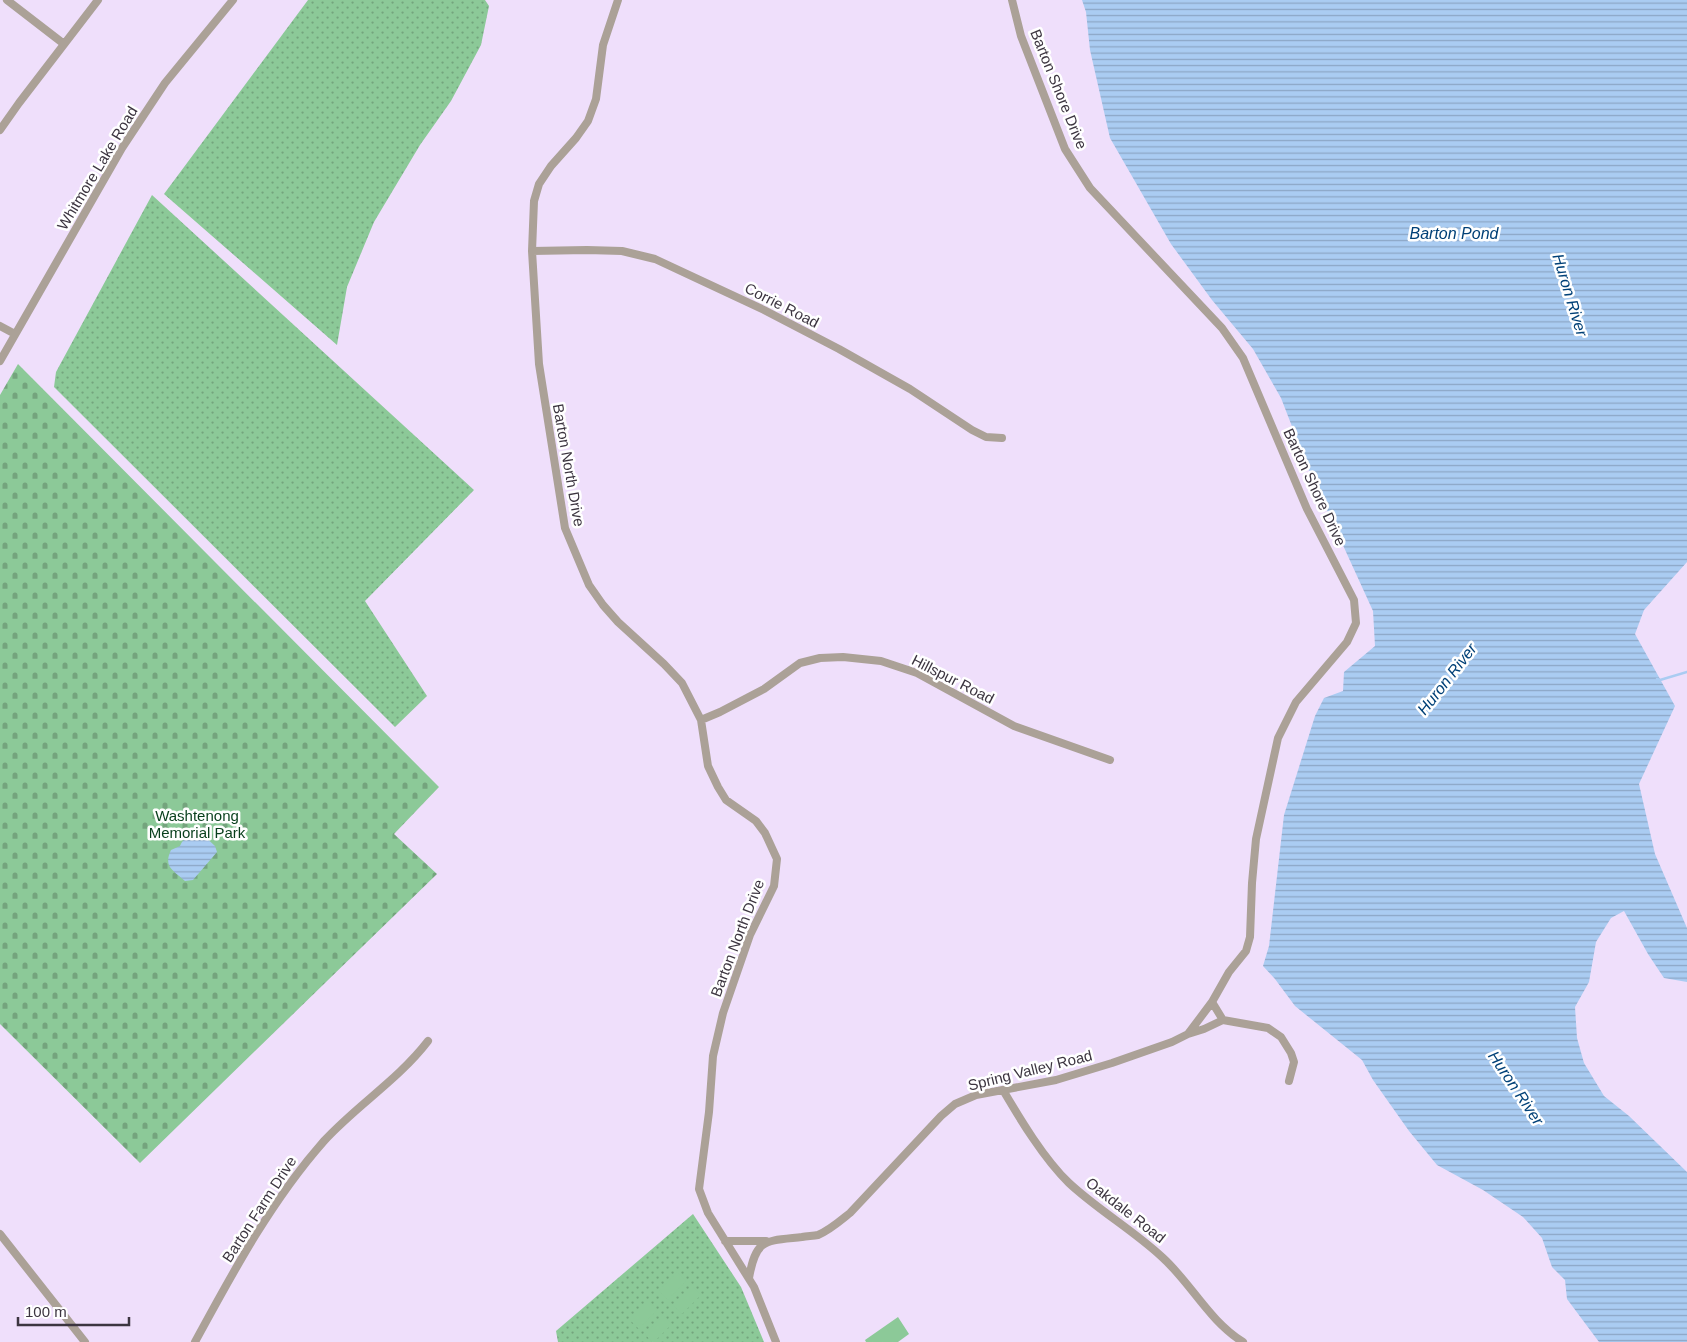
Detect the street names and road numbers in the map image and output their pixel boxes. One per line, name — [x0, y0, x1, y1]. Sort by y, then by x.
street label: Barton Shore Drive — [1027, 27, 1091, 151]
street label: Whitmore Lake Road — [53, 103, 141, 233]
street label: Corrie Road — [742, 279, 822, 331]
street label: Barton North Drive — [550, 402, 588, 528]
street label: Barton Shore Drive — [1280, 426, 1350, 548]
street label: Hillspur Road — [909, 651, 997, 707]
street label: Barton North Drive — [707, 877, 767, 999]
street label: Spring Valley Road — [966, 1046, 1094, 1094]
street label: Barton Farm Drive — [219, 1153, 299, 1265]
street label: Oakdale Road — [1083, 1174, 1169, 1246]

